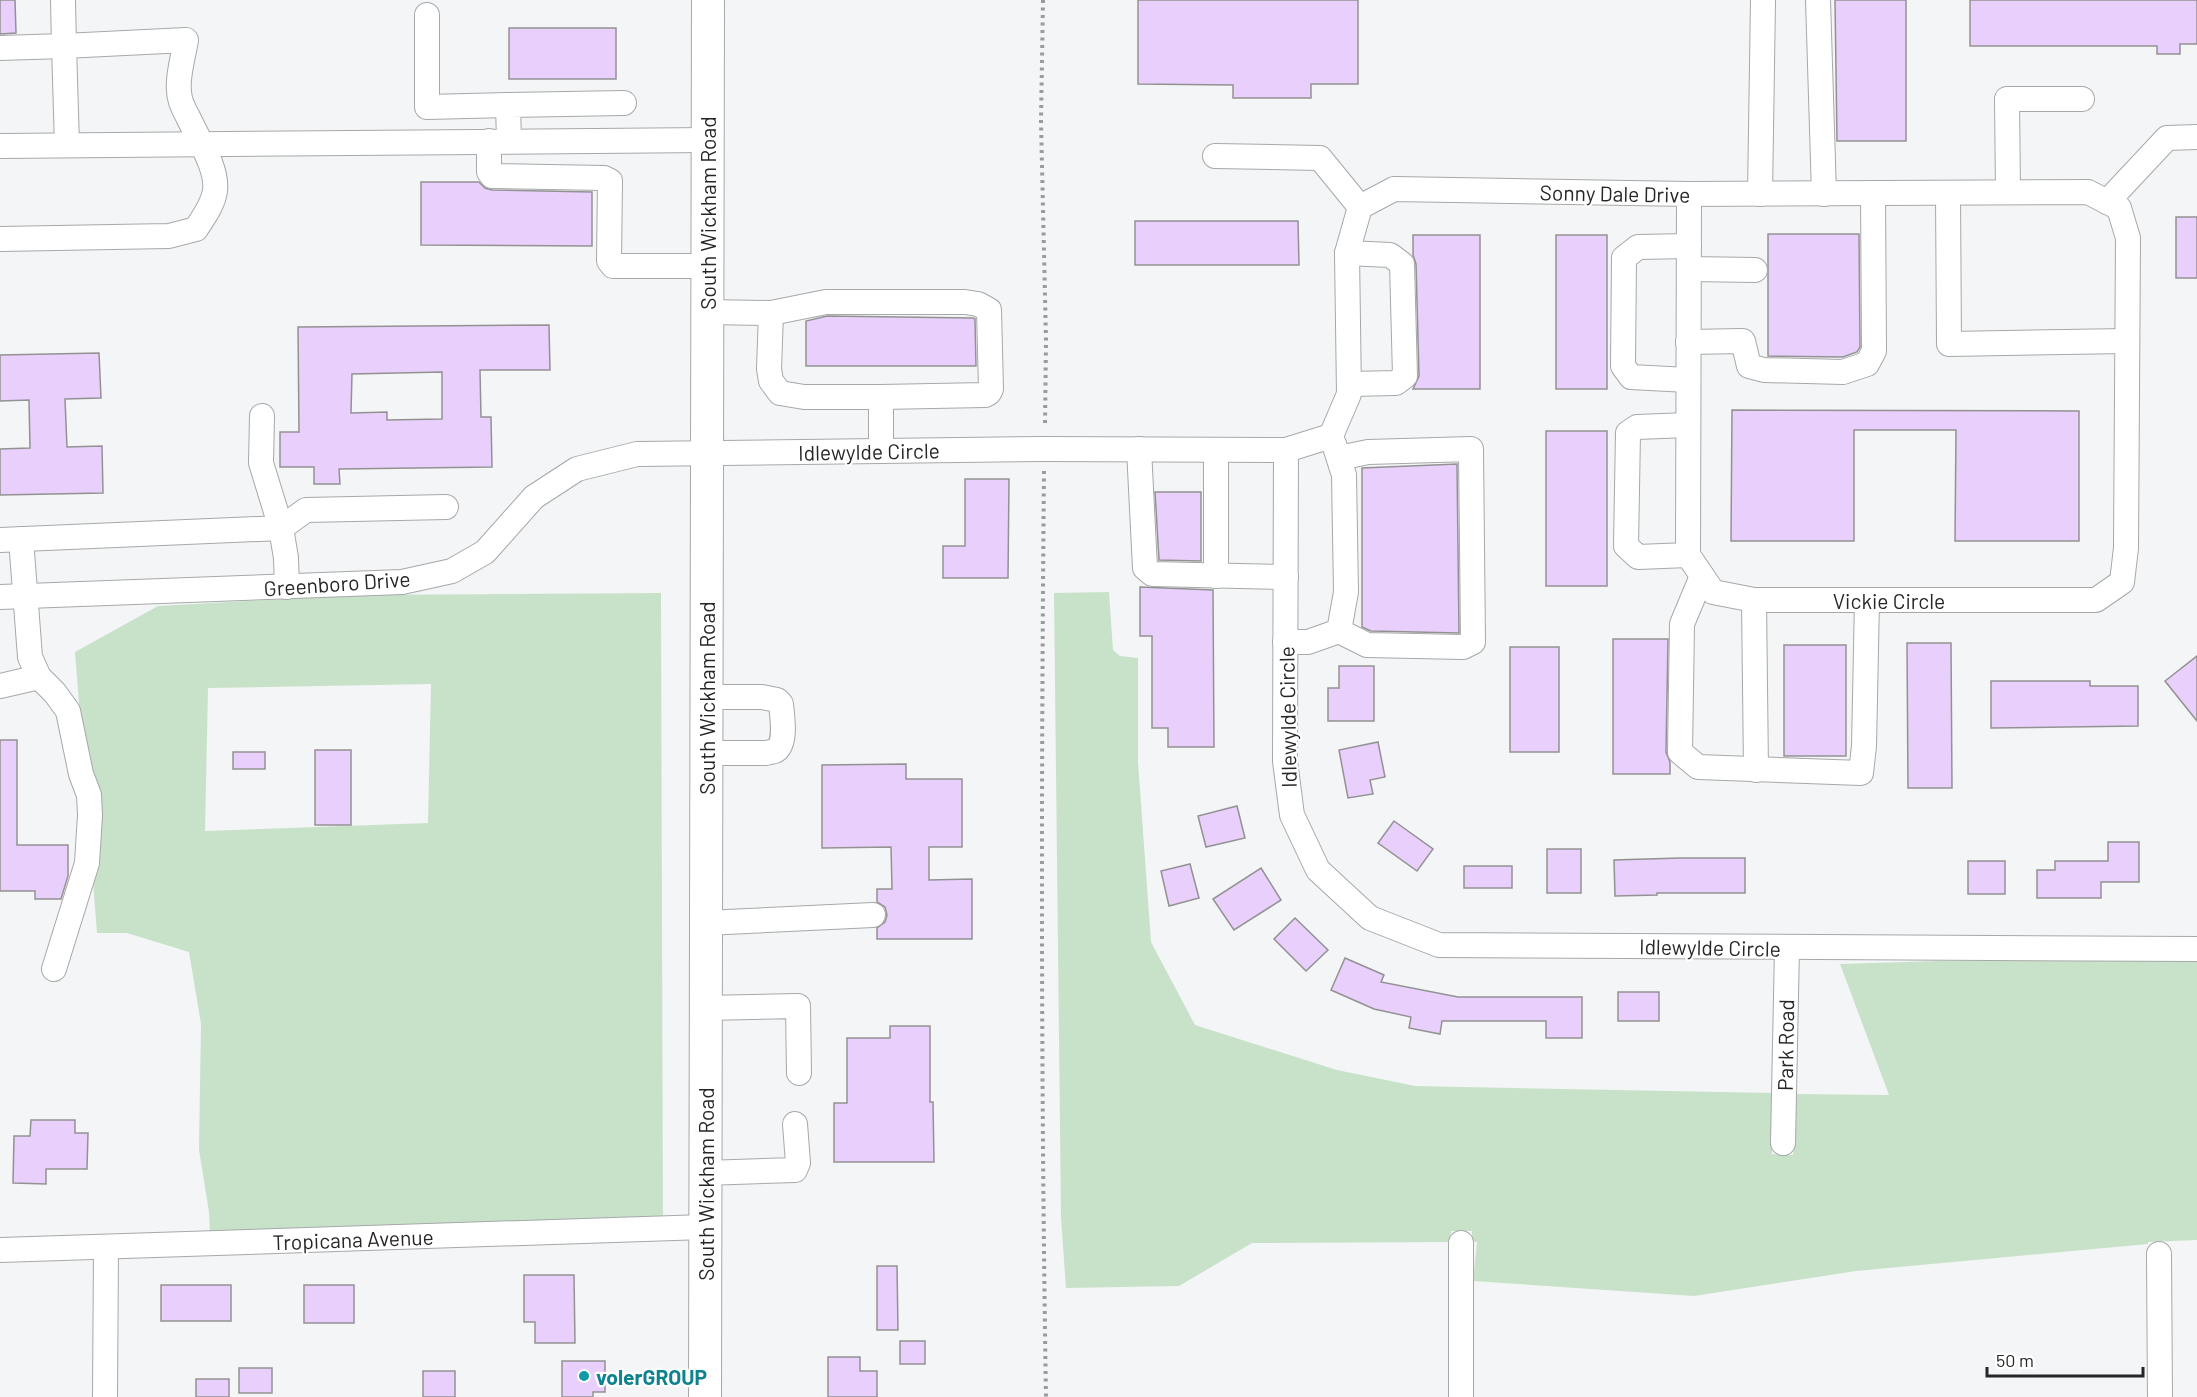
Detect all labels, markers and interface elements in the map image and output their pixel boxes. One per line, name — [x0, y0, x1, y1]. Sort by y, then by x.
street label: South Wickham Road — [695, 116, 720, 310]
street label: Sonny Dale Drive — [1539, 179, 1691, 207]
street label: Idlewylde Circle — [798, 437, 940, 465]
street label: Greenboro Drive — [263, 565, 411, 601]
street label: Vickie Circle — [1833, 588, 1945, 613]
street label: South Wickham Road — [694, 601, 719, 795]
street label: Idlewylde Circle — [1273, 646, 1301, 788]
street label: Idlewylde Circle — [1639, 933, 1781, 961]
street label: Park Road — [1772, 999, 1798, 1091]
street label: South Wickham Road — [693, 1087, 718, 1281]
street label: Tropicana Avenue — [272, 1224, 434, 1254]
scale bar — [1987, 1340, 2143, 1378]
text: 50 m — [1996, 1349, 2034, 1371]
place label: volerGROUP — [596, 1364, 707, 1389]
marker: volerGROUP — [577, 1369, 591, 1383]

